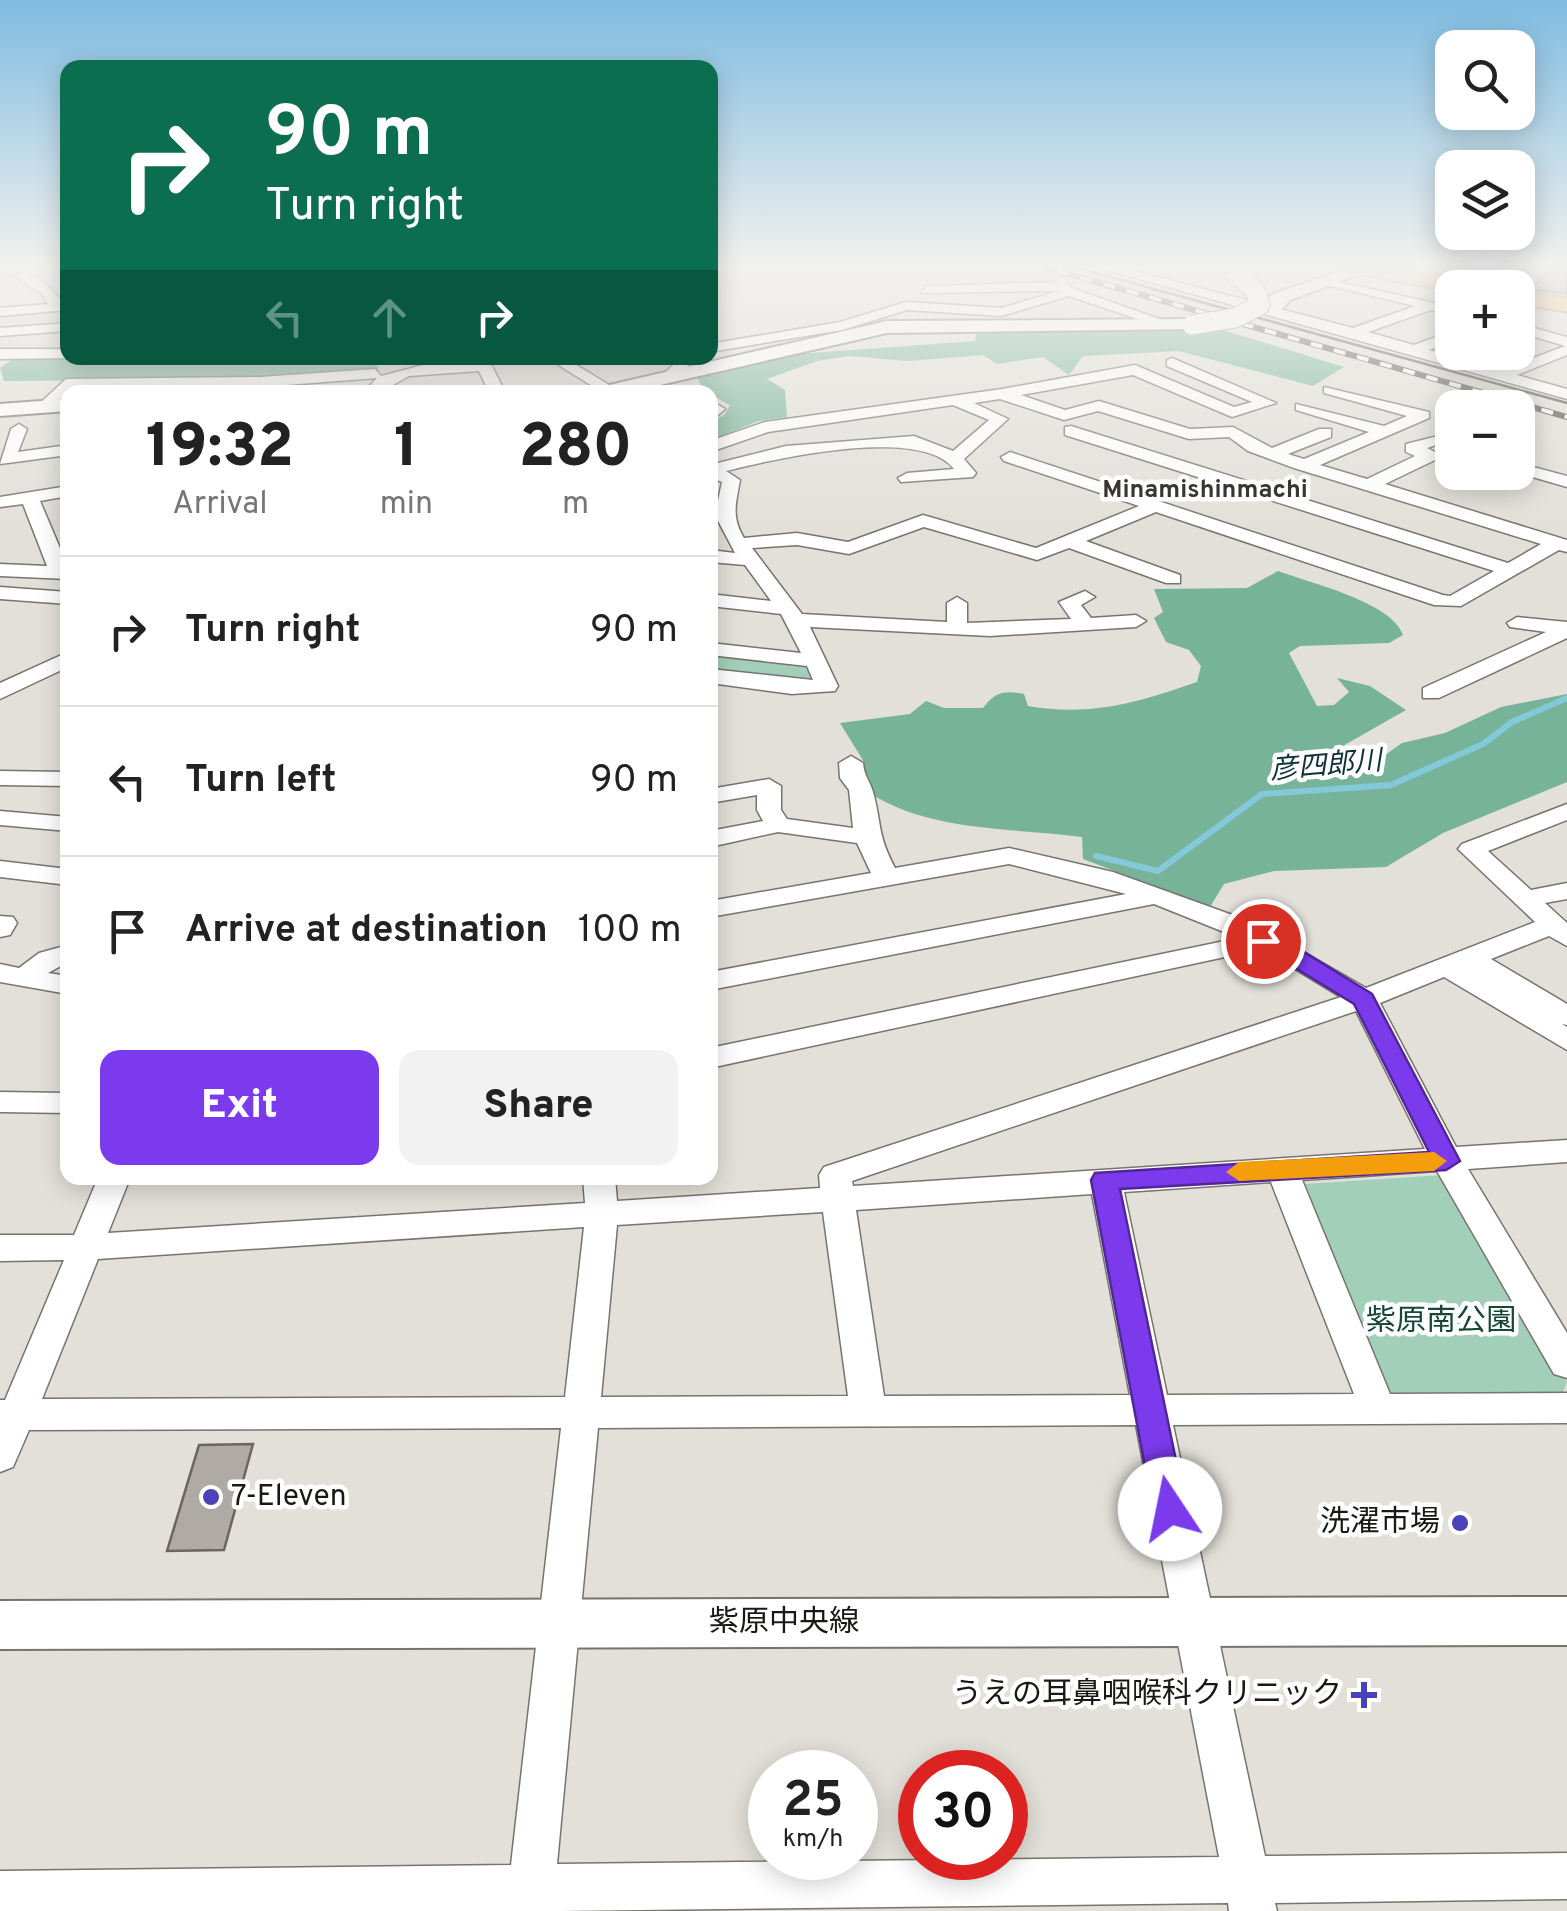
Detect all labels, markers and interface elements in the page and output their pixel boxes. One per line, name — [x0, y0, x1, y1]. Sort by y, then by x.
map controls — [1435, 30, 1535, 490]
button: search — [1435, 30, 1535, 130]
text: 90 m — [265, 92, 433, 181]
icon: right — [100, 100, 230, 230]
button: layers — [1435, 150, 1535, 250]
text: Turn right — [265, 179, 464, 236]
button: + — [1435, 270, 1535, 370]
icon: left — [257, 290, 312, 345]
icon: ahead — [362, 290, 417, 345]
icon: right — [467, 290, 522, 345]
button: − — [1435, 390, 1535, 490]
text: 19:32 — [146, 412, 294, 488]
text: 1 — [394, 412, 419, 488]
text: 280 — [519, 412, 632, 488]
district label: Minamishinmachi — [1102, 475, 1308, 507]
text: Arrival — [172, 485, 268, 525]
text: min — [380, 485, 433, 525]
text: m — [562, 485, 589, 525]
icon: right — [100, 604, 155, 659]
text: Turn right — [185, 607, 360, 656]
text: 90 m — [590, 607, 678, 656]
water label: 彦四郎川 — [1269, 744, 1386, 790]
icon: left — [100, 754, 155, 809]
text: Turn left — [185, 757, 337, 806]
text: 90 m — [590, 757, 678, 806]
pin — [1221, 899, 1306, 984]
icon: arrive — [100, 904, 155, 959]
text: Arrive at destination — [185, 907, 548, 956]
text: 100 m — [578, 907, 682, 956]
icon: arrive — [1236, 914, 1291, 969]
button: Exit — [100, 1050, 379, 1165]
button: Share — [399, 1050, 678, 1165]
park label: 紫原南公園 — [1366, 1304, 1516, 1341]
position arrow — [1118, 1457, 1222, 1561]
place label: 7-Eleven — [231, 1479, 347, 1516]
marker: 7-Eleven — [200, 1486, 222, 1508]
place label: 洗濯市場 — [1320, 1505, 1440, 1542]
marker: 洗濯市場 — [1449, 1512, 1471, 1534]
street label: 紫原中央線 — [709, 1605, 859, 1642]
place label: うえの耳鼻咽喉科クリニック — [952, 1677, 1342, 1714]
marker: うえの耳鼻咽喉科クリニック — [1351, 1682, 1377, 1708]
speed limit sign: 30 — [898, 1750, 1028, 1880]
text: 25 — [782, 1771, 844, 1834]
text: km/h — [783, 1824, 843, 1856]

